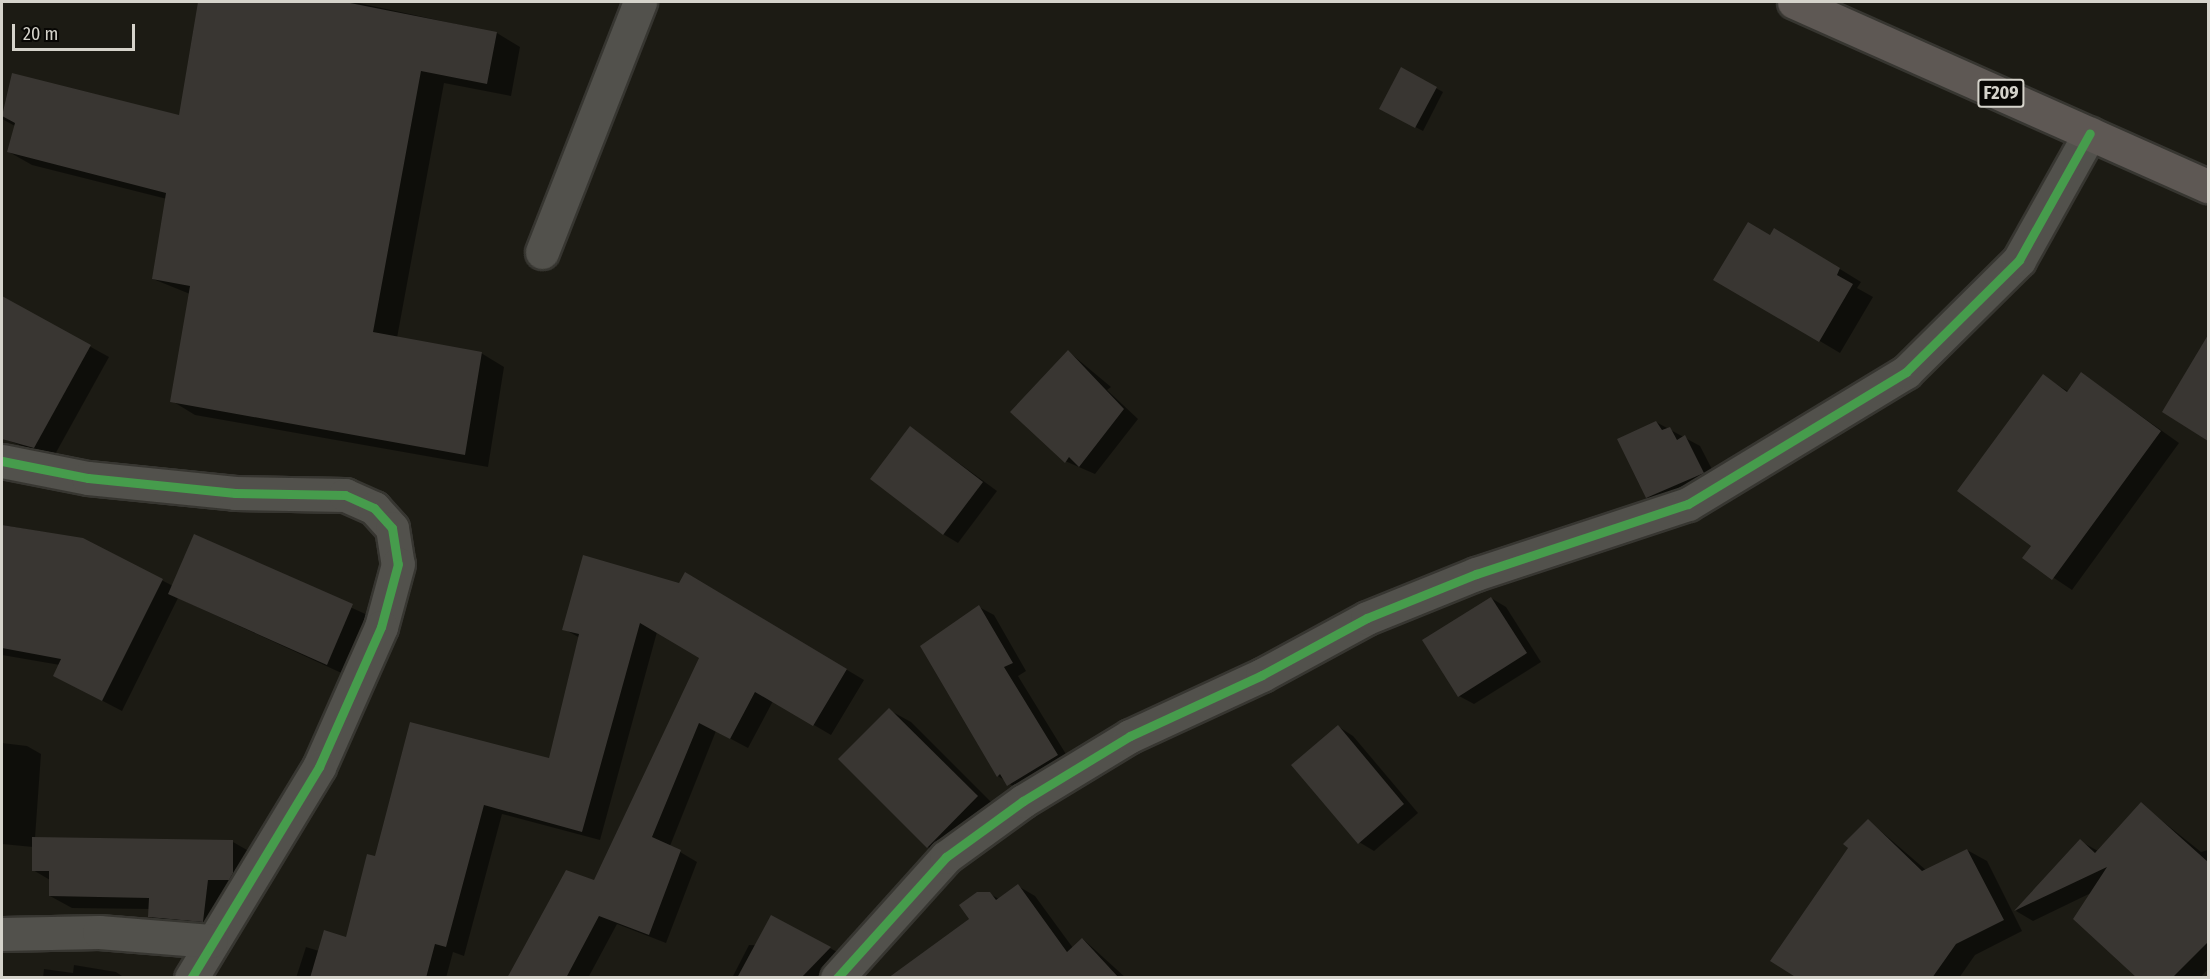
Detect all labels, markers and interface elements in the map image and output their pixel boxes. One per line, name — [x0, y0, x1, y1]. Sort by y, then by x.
scale bar — [15, 12, 138, 50]
text: 20 m — [23, 23, 58, 45]
road number: F209 — [1977, 78, 2025, 108]

